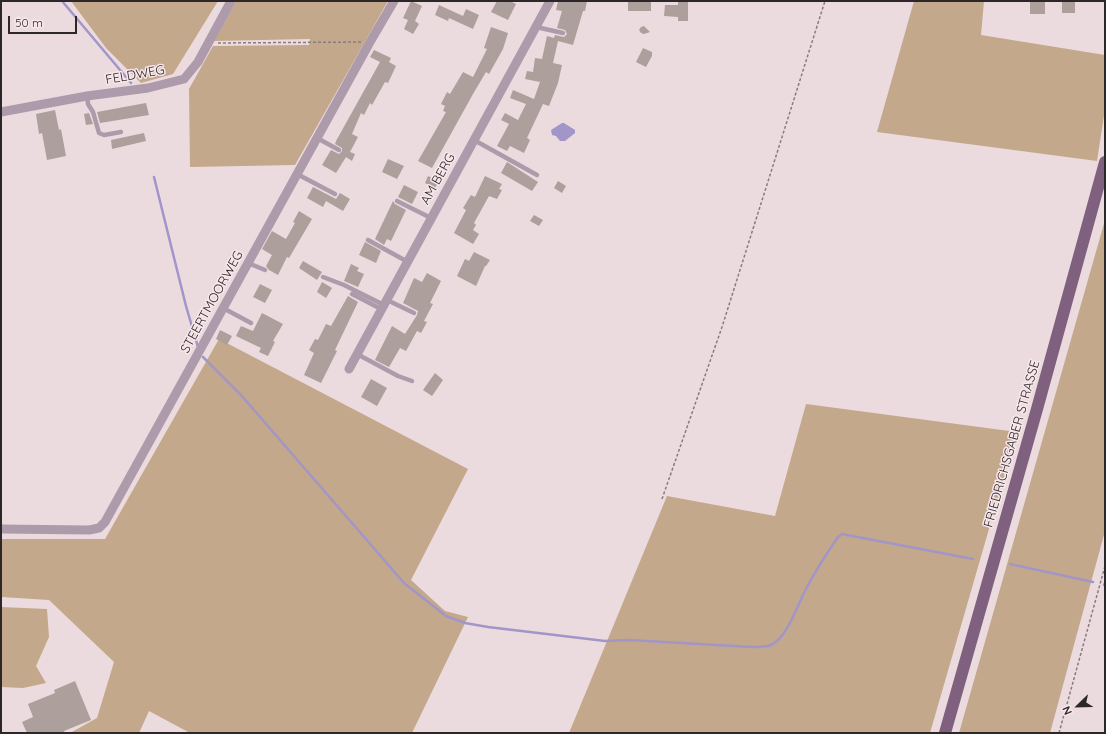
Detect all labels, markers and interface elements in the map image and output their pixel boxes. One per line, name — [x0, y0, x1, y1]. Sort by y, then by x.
scale bar — [10, 8, 79, 34]
text: 50 m — [15, 15, 43, 30]
street label: FELDWEG — [104, 62, 166, 88]
street label: AM BERG — [418, 151, 458, 207]
street label: STEERTMOORWEG — [177, 248, 247, 356]
street label: FRIEDRICHSGABER STRASSE — [981, 359, 1043, 529]
north arrow — [1058, 686, 1098, 726]
text: N — [1059, 704, 1075, 717]

